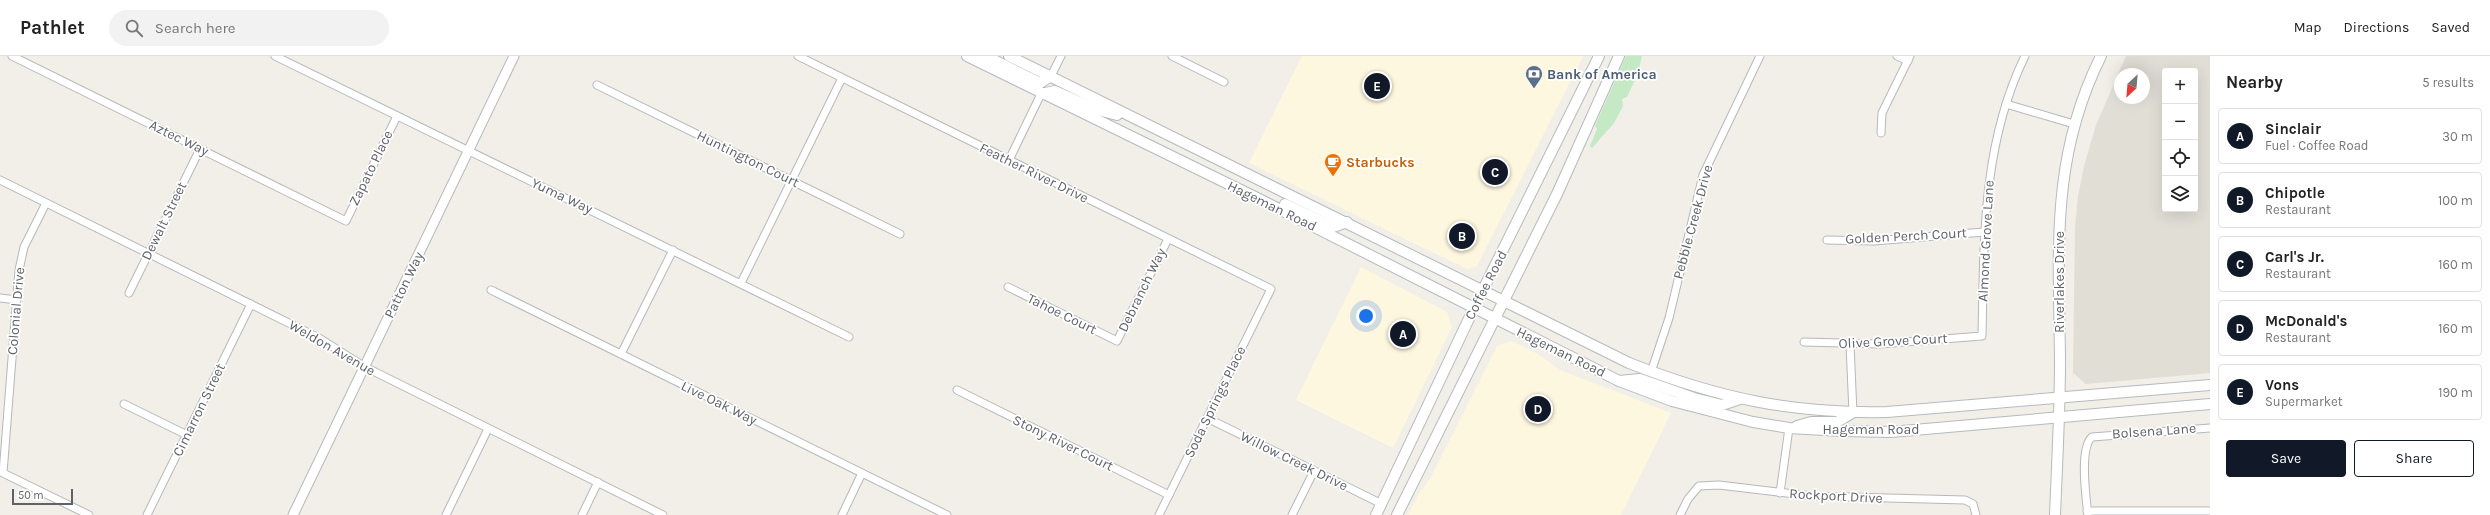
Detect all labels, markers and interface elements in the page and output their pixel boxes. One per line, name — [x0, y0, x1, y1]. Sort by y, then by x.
search box — [109, 10, 389, 46]
text: Pathlet — [20, 17, 85, 39]
icon: search — [123, 17, 145, 39]
text: Search here — [155, 19, 236, 37]
text: Map — [2294, 19, 2322, 36]
text: Directions — [2344, 19, 2409, 36]
text: Saved — [2431, 19, 2470, 36]
bank icon: Bank of America — [1524, 64, 1544, 89]
place label: Bank of America — [1547, 66, 1657, 83]
north arrow — [2114, 68, 2150, 104]
map controls — [2162, 68, 2198, 212]
button: + — [2162, 68, 2198, 104]
pin: E — [1364, 71, 1390, 101]
text: Nearby — [2226, 72, 2283, 92]
text: 5 results — [2422, 75, 2474, 90]
button: − — [2162, 104, 2198, 140]
street label: Aztec Way — [147, 116, 212, 160]
text: Sinclair — [2265, 120, 2321, 138]
street label: Zapato Place — [345, 127, 397, 209]
street label: Huntington Court — [694, 127, 802, 191]
text: A — [2236, 129, 2244, 144]
text: 30 m — [2442, 129, 2473, 144]
text: Fuel · Coffee Road — [2265, 138, 2369, 153]
street label: Feather River Drive — [977, 139, 1091, 207]
button: locate — [2162, 140, 2198, 176]
cafe icon: Starbucks — [1323, 152, 1343, 177]
place label: Starbucks — [1346, 154, 1415, 171]
pin: C — [1482, 157, 1508, 187]
street label: Pebble Creek Drive — [1670, 163, 1716, 281]
street label: Yuma Way — [529, 174, 596, 218]
button: layers — [2162, 176, 2198, 212]
street label: Hageman Road — [1225, 177, 1319, 235]
street label: Dewalt Street — [138, 179, 190, 263]
street label: Almond Grove Lane — [1974, 180, 1998, 302]
text: Chipotle — [2265, 184, 2325, 202]
text: B — [2236, 193, 2244, 208]
text: 100 m — [2438, 193, 2473, 208]
text: Restaurant — [2265, 202, 2331, 217]
pin: B — [1449, 221, 1475, 251]
street label: Golden Perch Court — [1845, 224, 1967, 248]
street label: Riverlakes Drive — [2051, 231, 2068, 333]
street label: Debranch Way — [1114, 245, 1170, 335]
street label: Coffee Road — [1461, 247, 1511, 323]
text: Carl's Jr. — [2265, 248, 2324, 266]
street label: Patton Way — [381, 249, 428, 321]
text: C — [2236, 257, 2244, 272]
text: 160 m — [2438, 257, 2473, 272]
street label: Colonial Drive — [4, 266, 28, 356]
text: Restaurant — [2265, 266, 2331, 281]
street label: Tahoe Court — [1024, 290, 1100, 338]
your location — [1356, 306, 1376, 326]
text: McDonald's — [2265, 312, 2347, 330]
street label: Weldon Avenue — [286, 316, 378, 380]
pin: A — [1390, 319, 1416, 349]
text: D — [2236, 321, 2244, 336]
text: 160 m — [2438, 321, 2473, 336]
street label: Hageman Road — [1514, 323, 1608, 381]
street label: Olive Grove Court — [1838, 330, 1948, 352]
text: Restaurant — [2265, 330, 2331, 345]
street label: Soda Springs Place — [1181, 343, 1249, 461]
street label: Cimarron Street — [169, 361, 229, 459]
text: Vons — [2265, 376, 2299, 394]
street label: Live Oak Way — [678, 377, 760, 429]
text: E — [2236, 385, 2244, 400]
text: 190 m — [2438, 385, 2473, 400]
pin: D — [1525, 394, 1551, 424]
text: Supermarket — [2265, 394, 2343, 409]
street label: Stony River Court — [1010, 411, 1116, 475]
street label: Bolsena Lane — [2111, 420, 2197, 442]
street label: Hageman Road — [1823, 421, 1919, 438]
street label: Willow Creek Drive — [1237, 428, 1351, 494]
button: Save — [2226, 440, 2346, 477]
button: Share — [2354, 440, 2474, 477]
street label: Rockport Drive — [1789, 485, 1883, 507]
scale bar — [12, 487, 73, 506]
text: 50 m — [18, 489, 44, 502]

